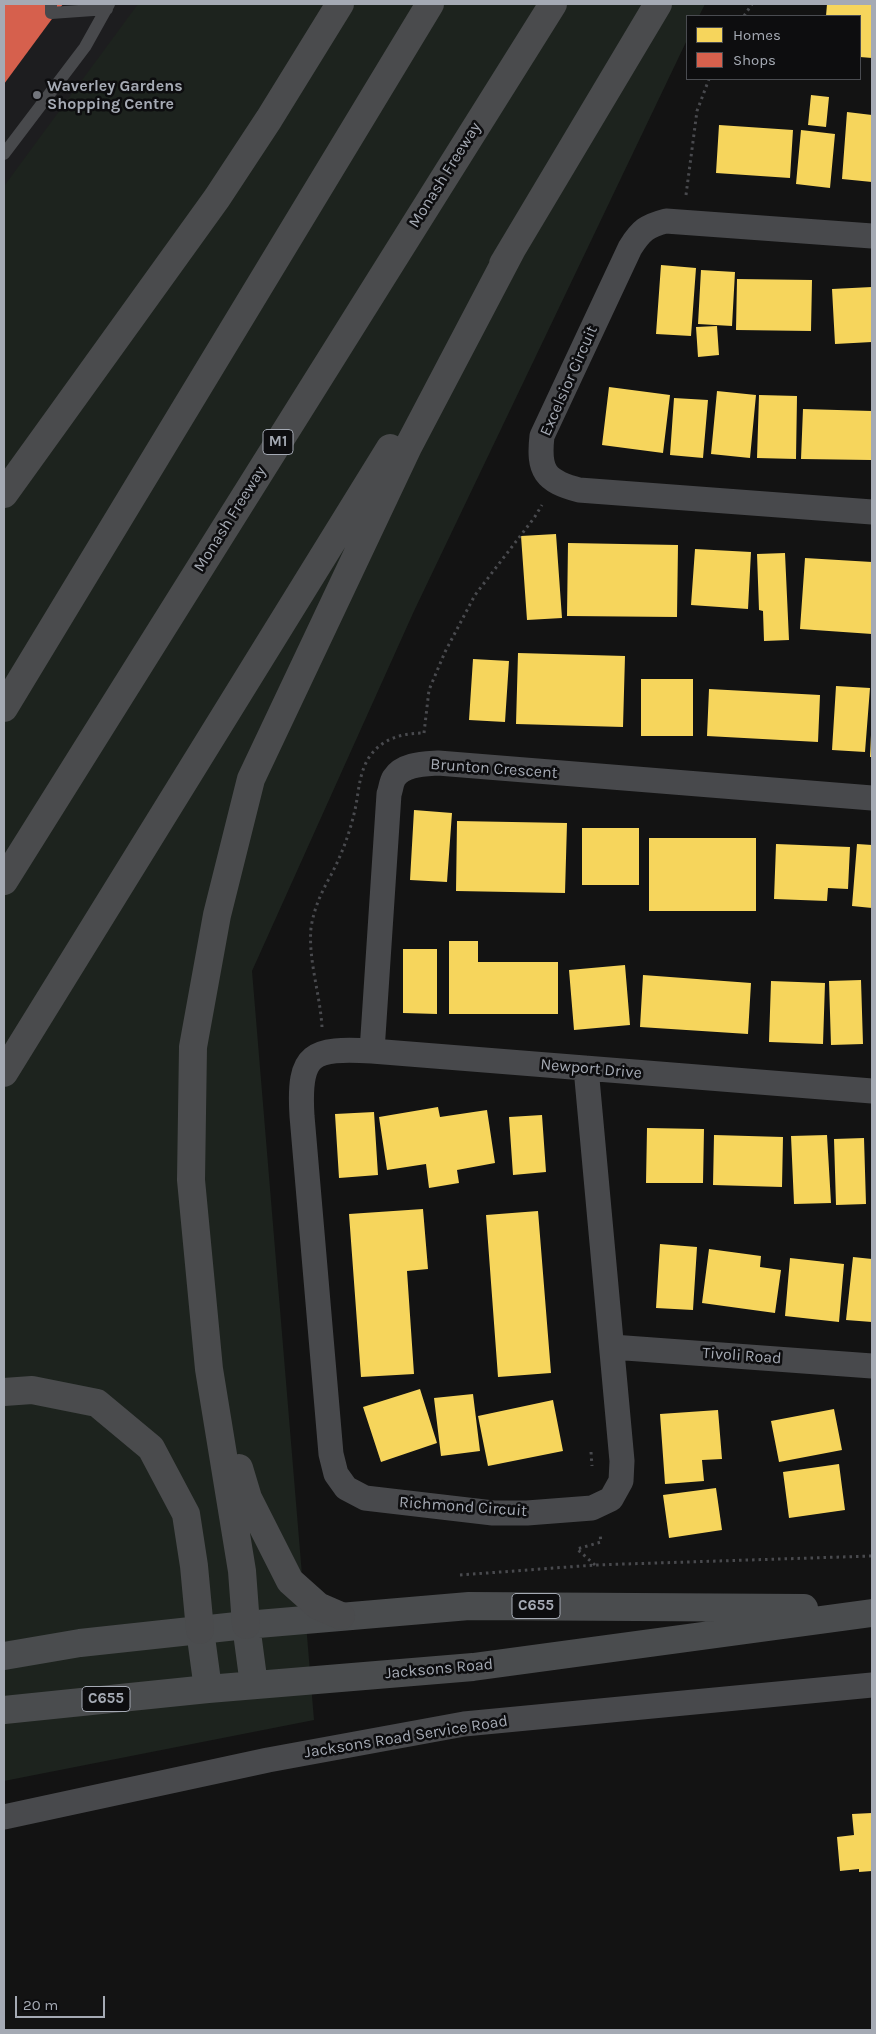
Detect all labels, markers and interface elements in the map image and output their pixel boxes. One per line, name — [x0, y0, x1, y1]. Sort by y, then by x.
legend — [686, 15, 861, 80]
text: Homes — [733, 26, 781, 44]
text: Shops — [733, 51, 776, 69]
place label: Waverley Gardens Shopping Centre — [47, 76, 183, 114]
marker: Waverley Gardens Shopping Centre — [31, 89, 43, 101]
street label: Monash Freeway — [405, 119, 485, 231]
street label: Excelsior Circuit — [536, 323, 602, 439]
road number: M1 — [263, 430, 293, 454]
street label: Monash Freeway — [190, 463, 270, 575]
street label: Brunton Crescent — [430, 755, 558, 783]
street label: Newport Drive — [539, 1055, 643, 1083]
street label: Tivoli Road — [702, 1344, 782, 1368]
street label: Richmond Circuit — [398, 1493, 528, 1521]
road number: C655 — [512, 1594, 560, 1618]
street label: Jacksons Road — [384, 1655, 494, 1683]
road number: C655 — [82, 1686, 130, 1712]
street label: Jacksons Road Service Road — [303, 1711, 509, 1763]
scale bar — [18, 1986, 108, 2018]
text: 20 m — [23, 1996, 58, 2014]

